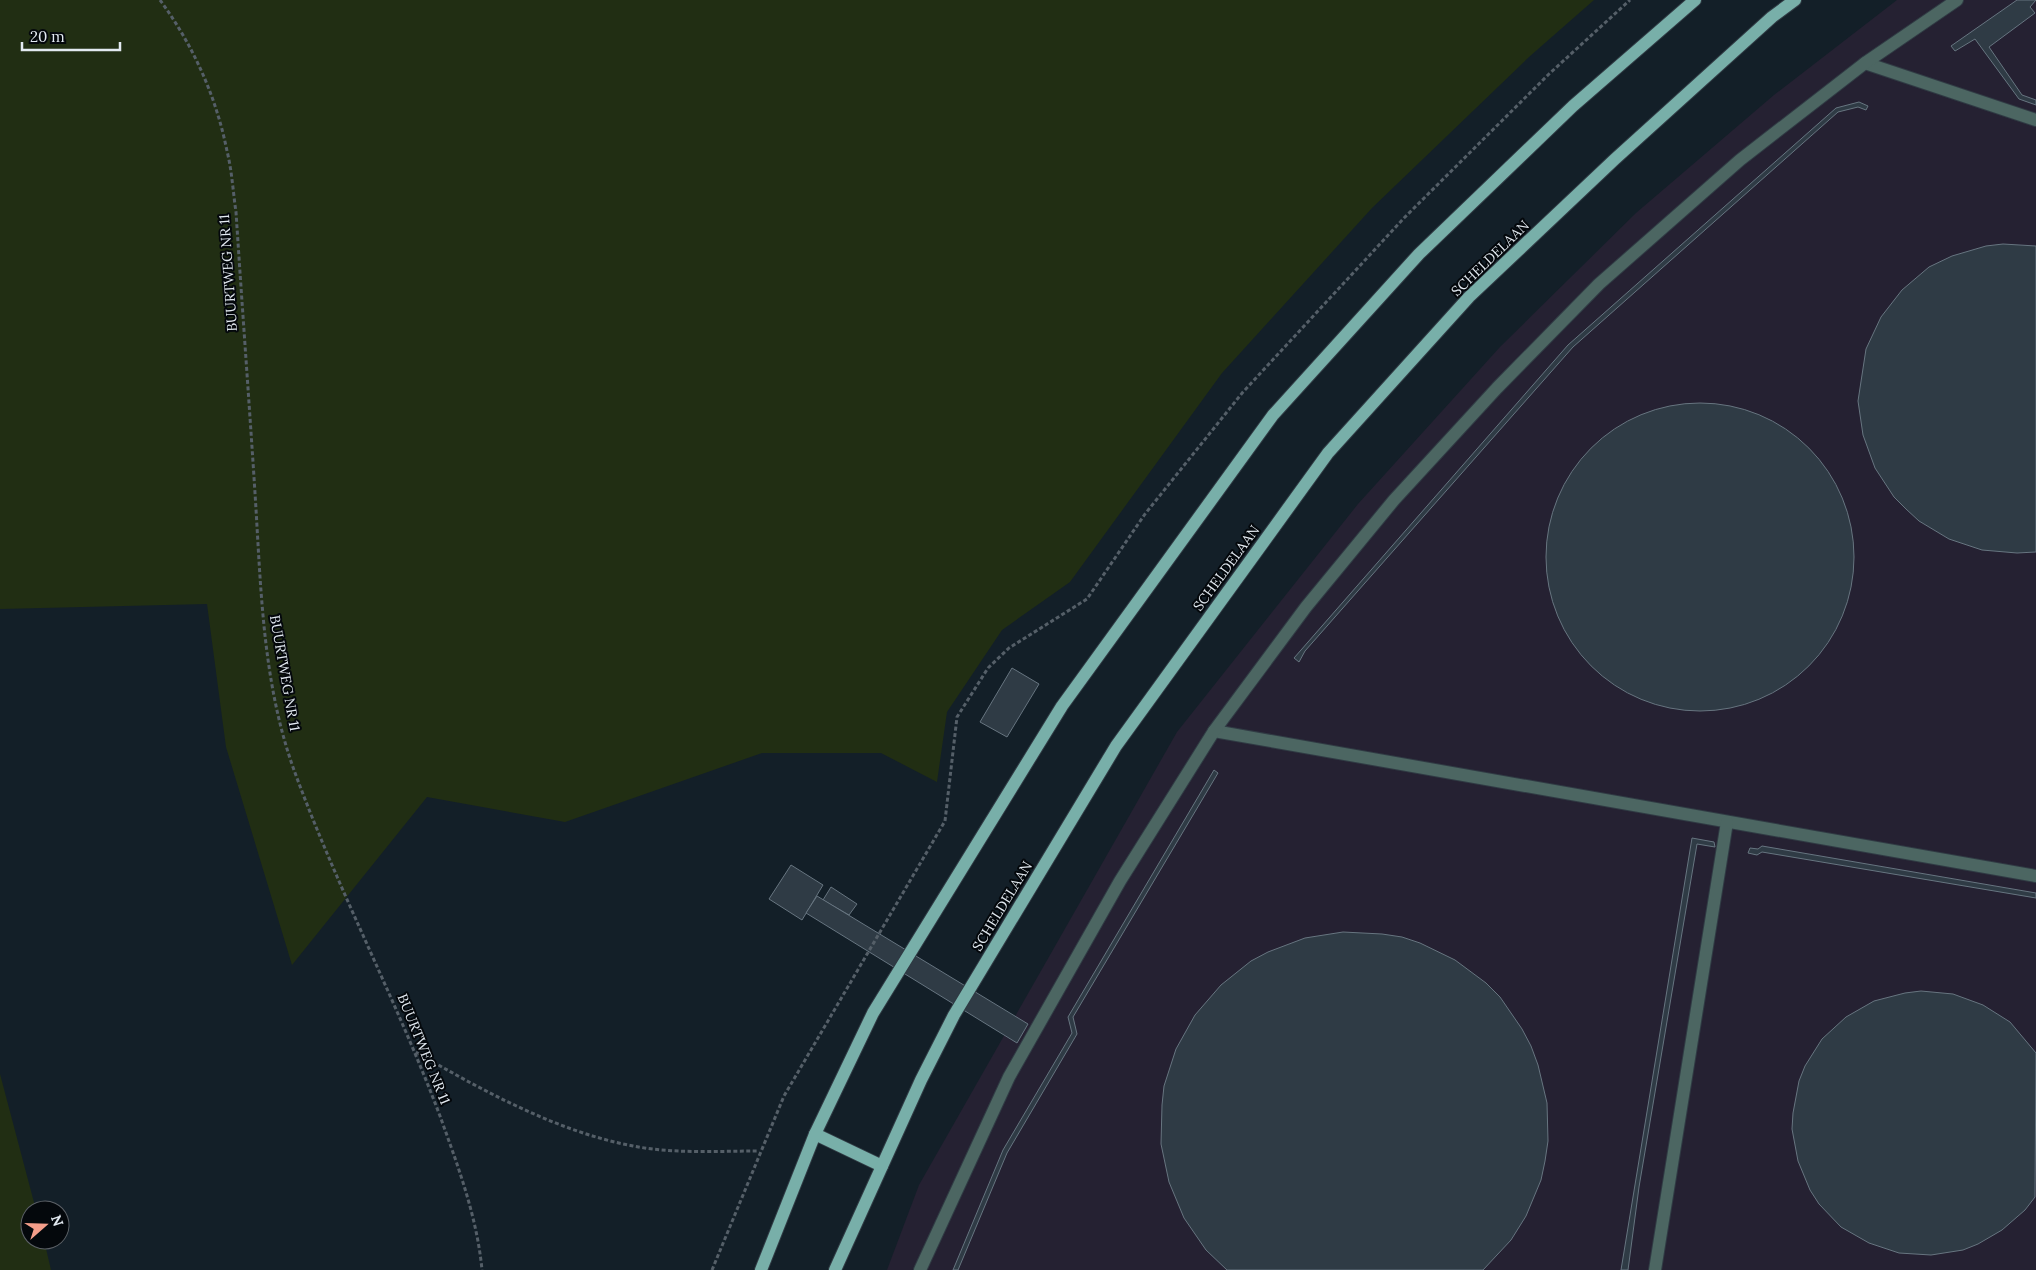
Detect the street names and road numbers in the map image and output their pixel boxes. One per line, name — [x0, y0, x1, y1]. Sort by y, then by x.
street label: BUURTWEG NR 11 — [215, 214, 241, 332]
street label: SCHELDELAAN — [1447, 216, 1533, 300]
street label: SCHELDELAAN — [1189, 521, 1263, 614]
street label: BUURTWEG NR 11 — [266, 613, 304, 733]
street label: SCHELDELAAN — [968, 858, 1036, 954]
street label: BUURTWEG NR 11 — [394, 991, 454, 1107]

